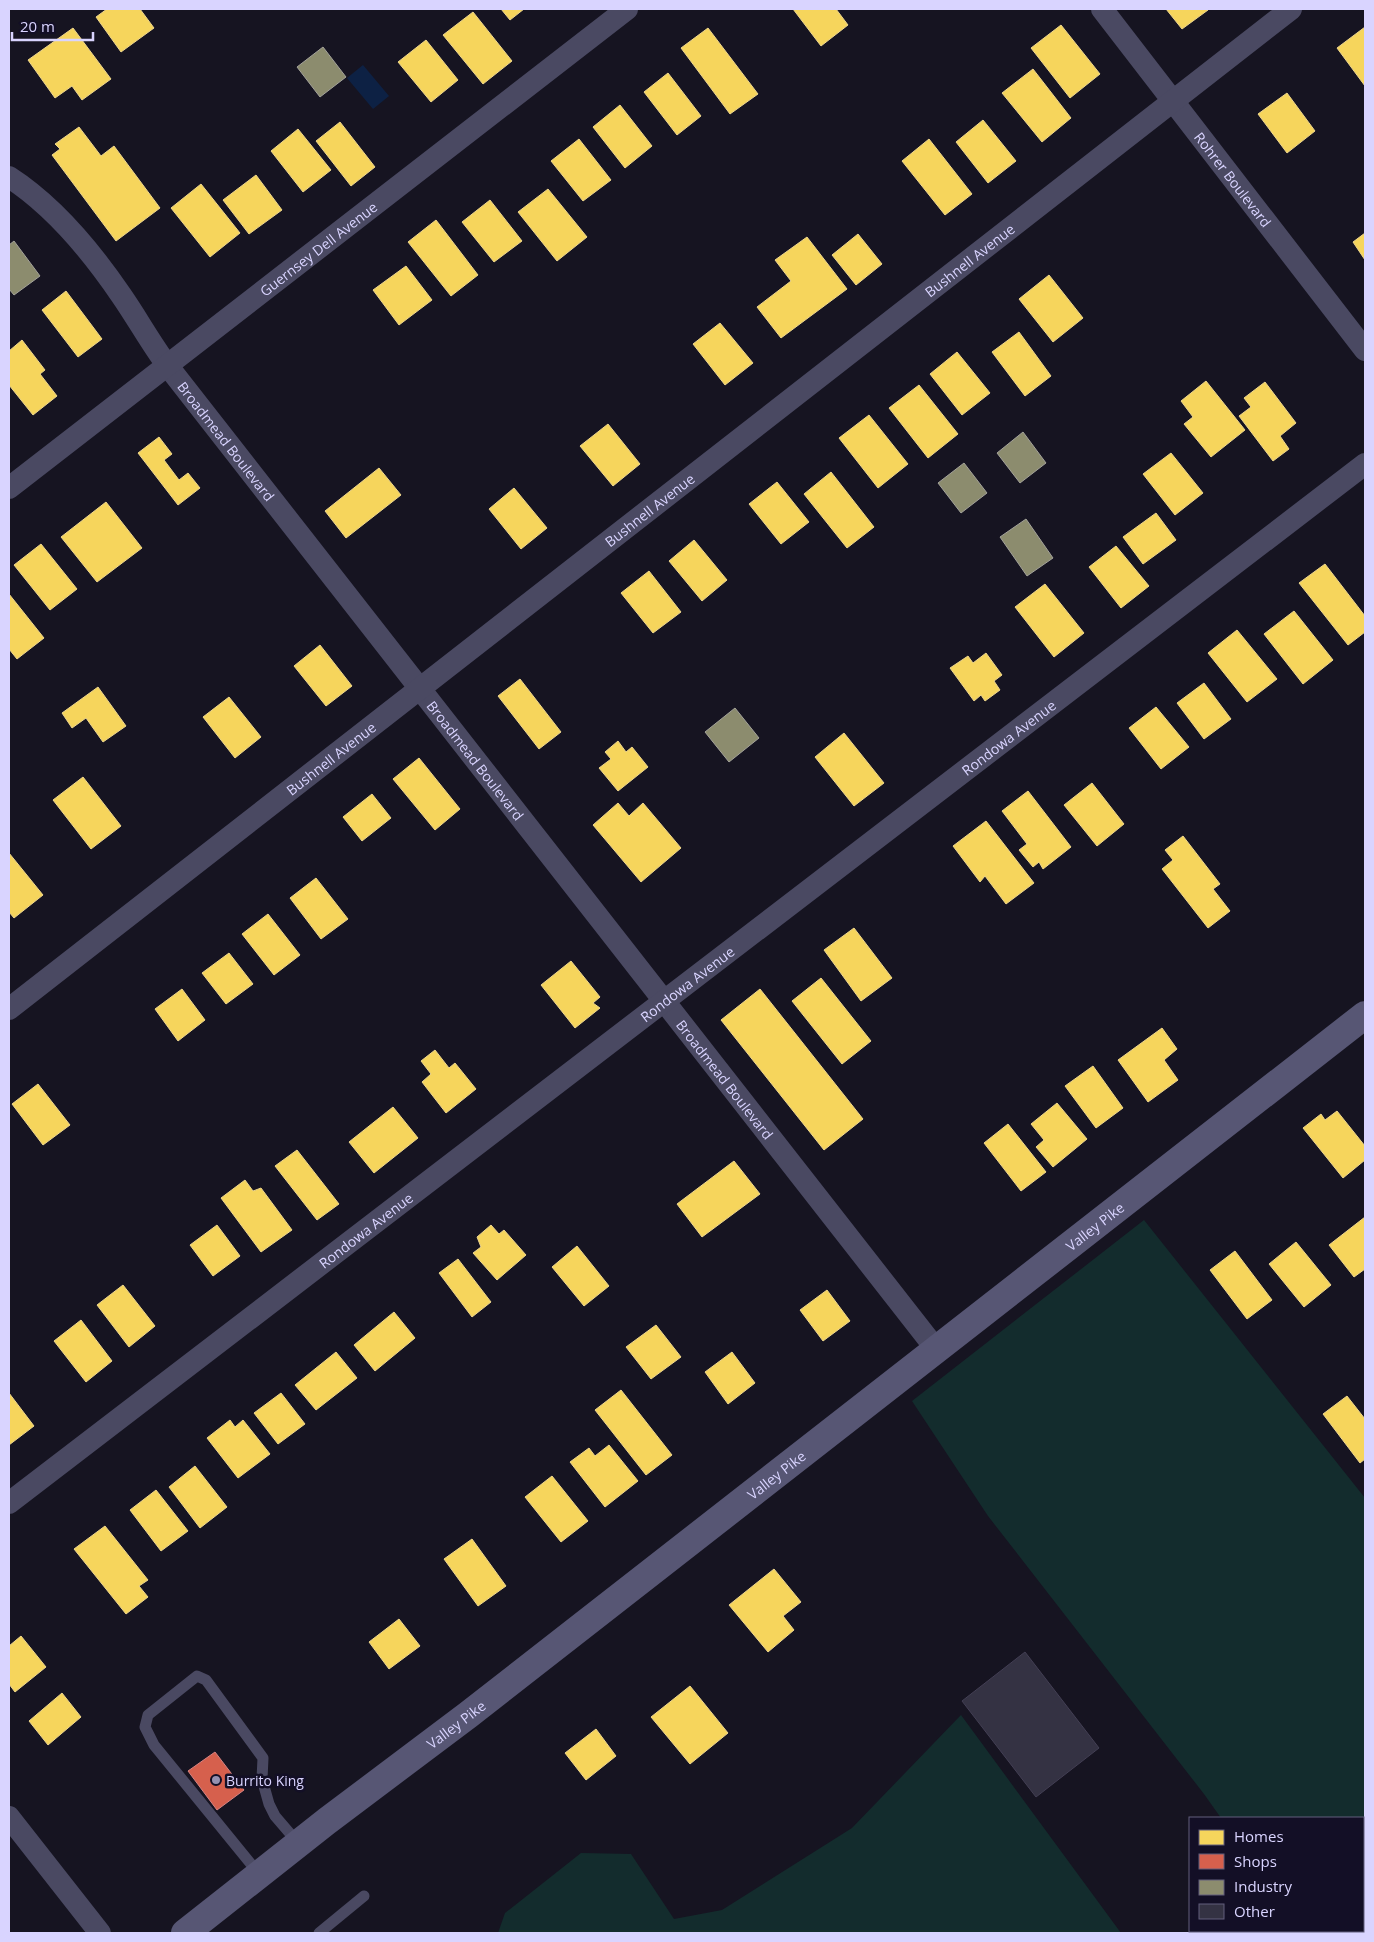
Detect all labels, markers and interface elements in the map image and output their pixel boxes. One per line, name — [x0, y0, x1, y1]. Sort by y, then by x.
scale bar — [12, 10, 94, 42]
text: 20 m — [20, 16, 55, 36]
street label: Rohrer Boulevard — [1191, 128, 1276, 231]
street label: Guernsey Dell Avenue — [255, 197, 381, 300]
street label: Bushnell Avenue — [921, 219, 1018, 301]
street label: Broadmead Boulevard — [174, 377, 279, 505]
street label: Bushnell Avenue — [600, 469, 698, 551]
street label: Rondowa Avenue — [957, 695, 1059, 779]
street label: Broadmead Boulevard — [423, 696, 529, 824]
street label: Bushnell Avenue — [282, 717, 380, 799]
street label: Rondowa Avenue — [636, 941, 738, 1026]
street label: Broadmead Boulevard — [672, 1016, 778, 1143]
street label: Rondowa Avenue — [314, 1188, 416, 1272]
street label: Valley Pike — [1062, 1197, 1128, 1255]
street label: Valley Pike — [743, 1446, 809, 1503]
street label: Valley Pike — [423, 1696, 489, 1752]
place label: Burrito King — [226, 1771, 304, 1790]
marker: Burrito King — [210, 1774, 222, 1786]
legend — [1189, 1817, 1364, 1932]
text: Homes — [1234, 1826, 1284, 1846]
text: Shops — [1234, 1851, 1277, 1871]
text: Industry — [1234, 1876, 1292, 1896]
text: Other — [1234, 1901, 1275, 1921]

